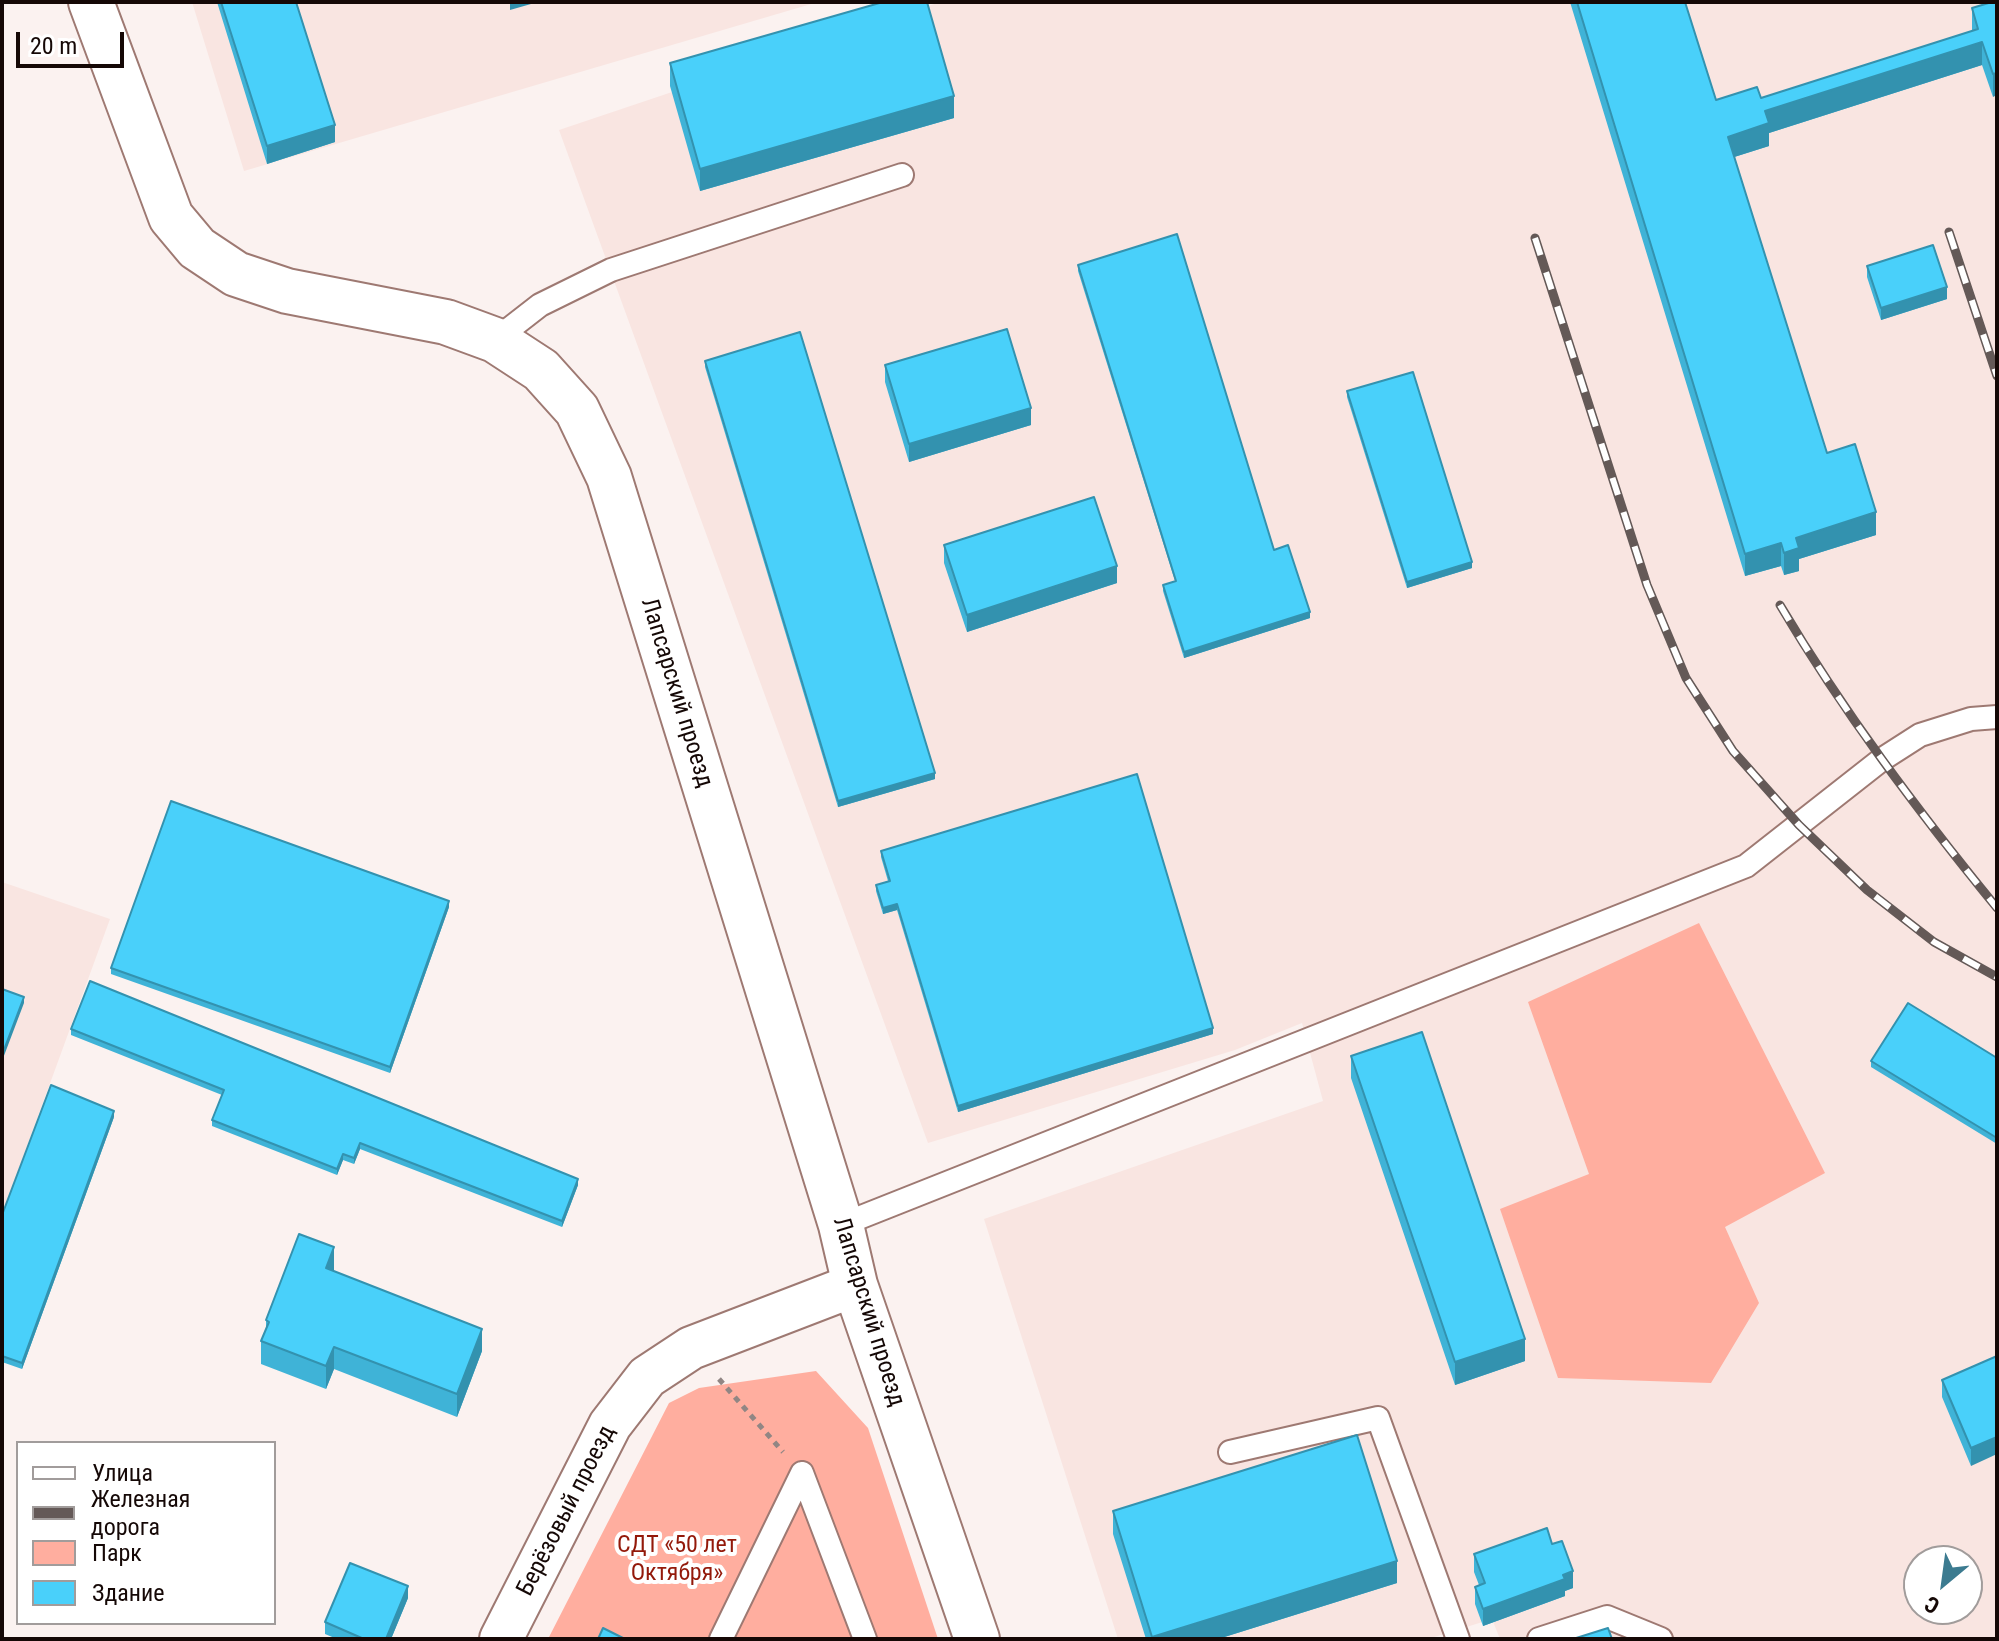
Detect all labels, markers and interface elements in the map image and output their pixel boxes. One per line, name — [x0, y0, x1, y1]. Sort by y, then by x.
scale bar — [20, 16, 128, 66]
text: 20 m — [30, 32, 77, 60]
street label: Лапсарский проезд — [634, 595, 718, 791]
street label: Лапсарский проезд — [826, 1214, 910, 1410]
street label: Берёзовый проезд — [512, 1421, 622, 1601]
legend — [16, 1441, 276, 1625]
text: Улица — [92, 1459, 153, 1487]
text: Железная дорога — [91, 1485, 190, 1541]
park label: СДТ «50 лет Октября» — [617, 1532, 737, 1588]
text: Парк — [92, 1539, 142, 1567]
north arrow — [1903, 1545, 1983, 1625]
text: Здание — [92, 1579, 164, 1607]
text: С — [1921, 1591, 1944, 1619]

